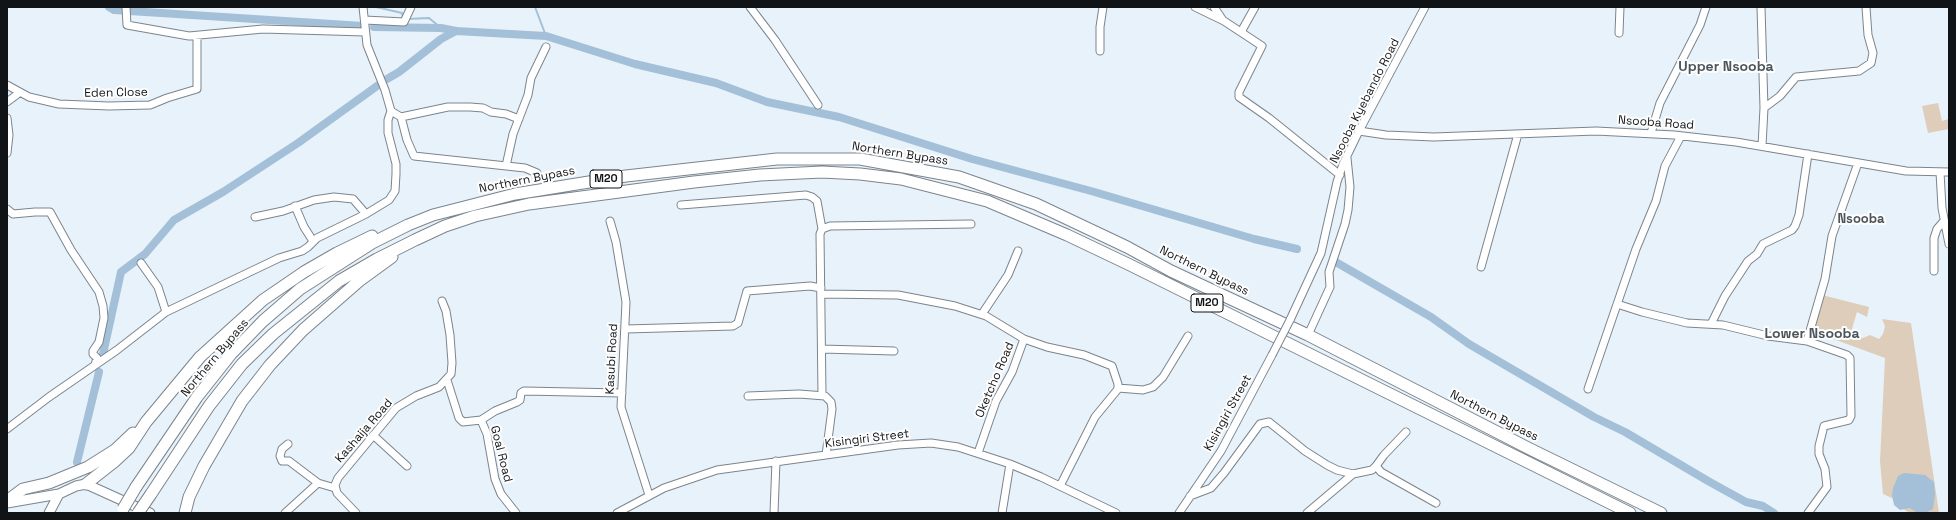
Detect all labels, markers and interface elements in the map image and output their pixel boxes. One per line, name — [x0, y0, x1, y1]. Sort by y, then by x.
street label: Nsooba Kyebando Road — [1327, 36, 1403, 166]
district label: Upper Nsooba — [1678, 59, 1774, 75]
street label: Eden Close — [84, 85, 148, 101]
street label: Nsooba Road — [1617, 113, 1695, 133]
street label: Northern Bypass — [851, 139, 949, 169]
street label: Northern Bypass — [478, 164, 576, 196]
road number: M20 — [590, 170, 622, 188]
district label: Nsooba — [1837, 211, 1885, 227]
street label: Northern Bypass — [1157, 243, 1251, 299]
road number: M20 — [1191, 294, 1223, 312]
street label: Northern Bypass — [178, 316, 252, 400]
street label: Kasubi Road — [603, 323, 621, 395]
district label: Lower Nsooba — [1764, 326, 1860, 342]
street label: Oketcho Road — [973, 340, 1017, 420]
street label: Kisingiri Street — [1201, 372, 1255, 454]
street label: Northern Bypass — [1447, 387, 1541, 445]
street label: Kashaija Road — [332, 396, 396, 466]
street label: Goal Road — [487, 424, 515, 484]
street label: Kisingiri Street — [824, 427, 910, 451]

